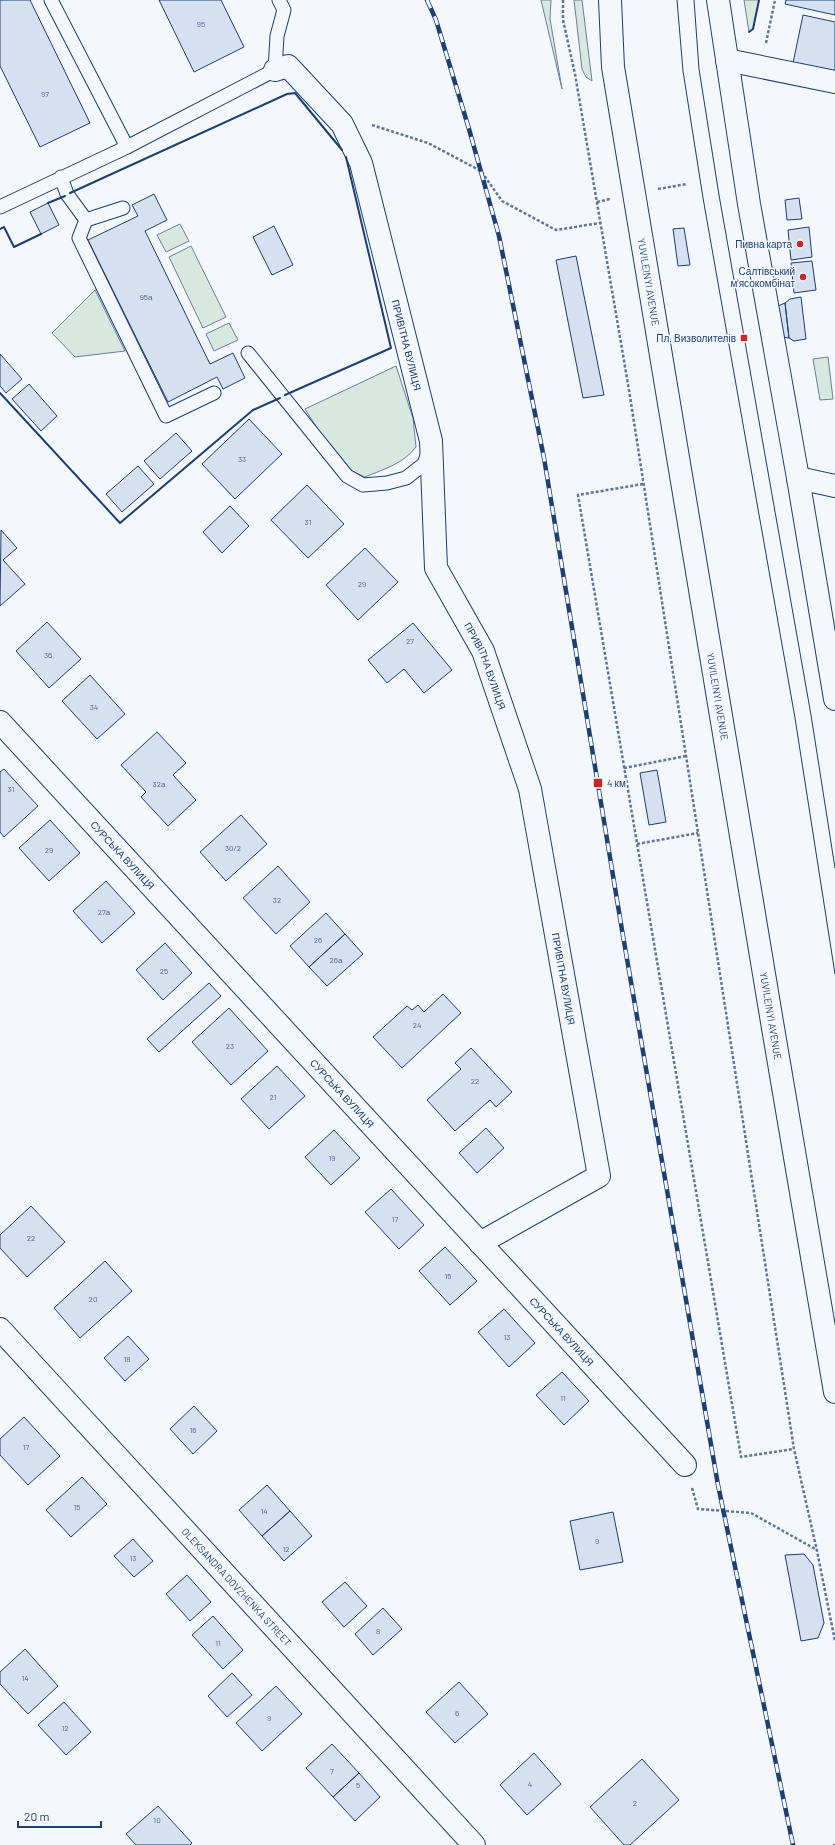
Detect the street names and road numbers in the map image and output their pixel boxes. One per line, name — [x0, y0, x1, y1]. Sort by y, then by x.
street label: YUVILEINYI AVENUE — [636, 237, 662, 327]
street label: ПРИВІТНА ВУЛИЦЯ — [390, 298, 424, 392]
street label: ПРИВІТНА ВУЛИЦЯ — [462, 620, 508, 711]
street label: YUVILEINYI AVENUE — [705, 652, 731, 741]
street label: СУРСЬКА ВУЛИЦЯ — [88, 818, 157, 892]
street label: ПРИВІТНА ВУЛИЦЯ — [550, 932, 578, 1026]
street label: YUVILEINYI AVENUE — [758, 971, 784, 1061]
street label: СУРСЬКА ВУЛИЦЯ — [308, 1057, 377, 1130]
street label: СУРСЬКА ВУЛИЦЯ — [527, 1295, 596, 1368]
street label: OLEKSANDRA DOVZHENKA STREET — [180, 1525, 294, 1649]

